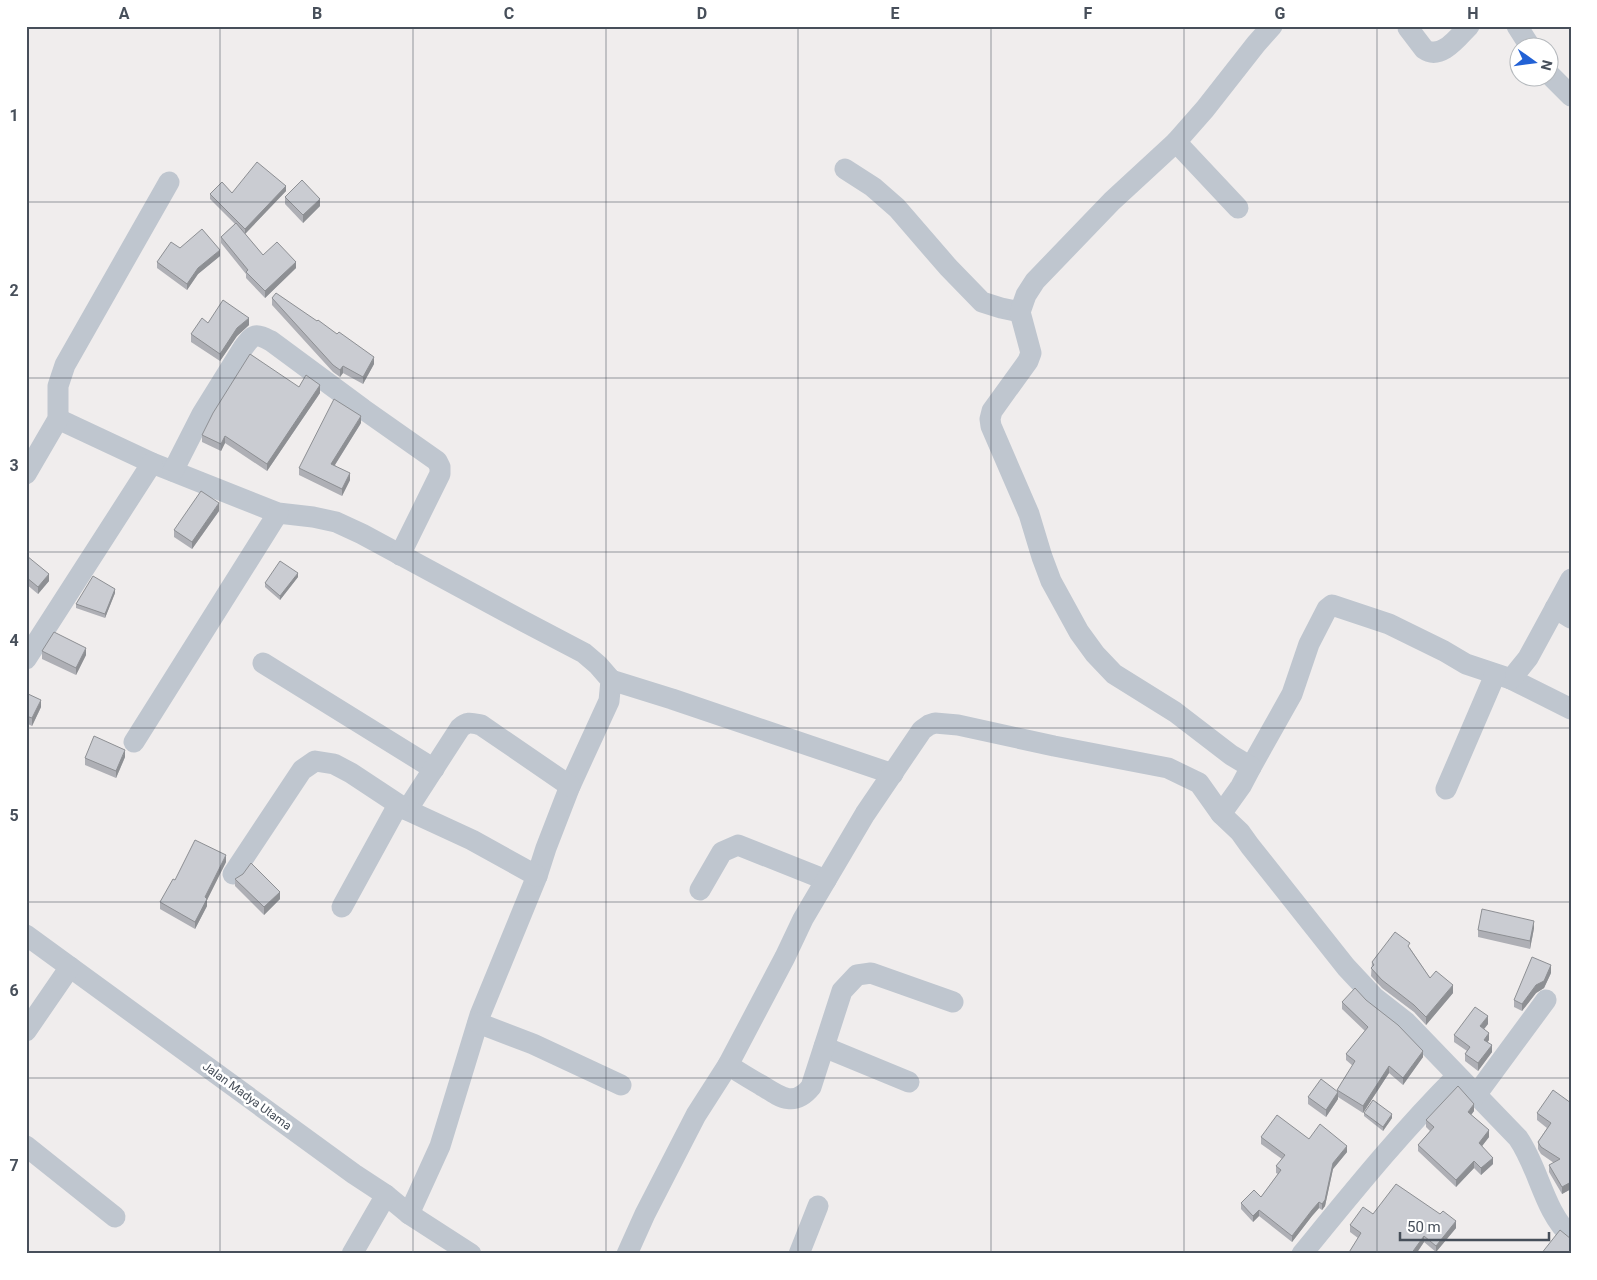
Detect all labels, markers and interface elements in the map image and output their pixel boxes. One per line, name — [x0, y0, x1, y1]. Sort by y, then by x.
text: A — [119, 4, 130, 23]
text: B — [312, 4, 322, 23]
text: C — [504, 4, 514, 23]
text: D — [697, 4, 707, 23]
text: E — [891, 4, 900, 23]
text: F — [1084, 4, 1093, 23]
text: G — [1275, 4, 1286, 23]
text: H — [1467, 4, 1479, 23]
north arrow — [1510, 38, 1560, 88]
text: N — [1538, 58, 1556, 72]
text: 1 — [9, 106, 19, 125]
text: 2 — [9, 281, 19, 300]
text: 3 — [9, 456, 19, 475]
text: 4 — [9, 631, 19, 650]
text: 5 — [9, 806, 19, 825]
text: 6 — [9, 981, 19, 1000]
street label: Jalan Madya Utama — [200, 1059, 294, 1133]
text: 7 — [9, 1156, 19, 1175]
scale bar — [1400, 1210, 1548, 1242]
text: 50 m — [1407, 1218, 1441, 1236]

